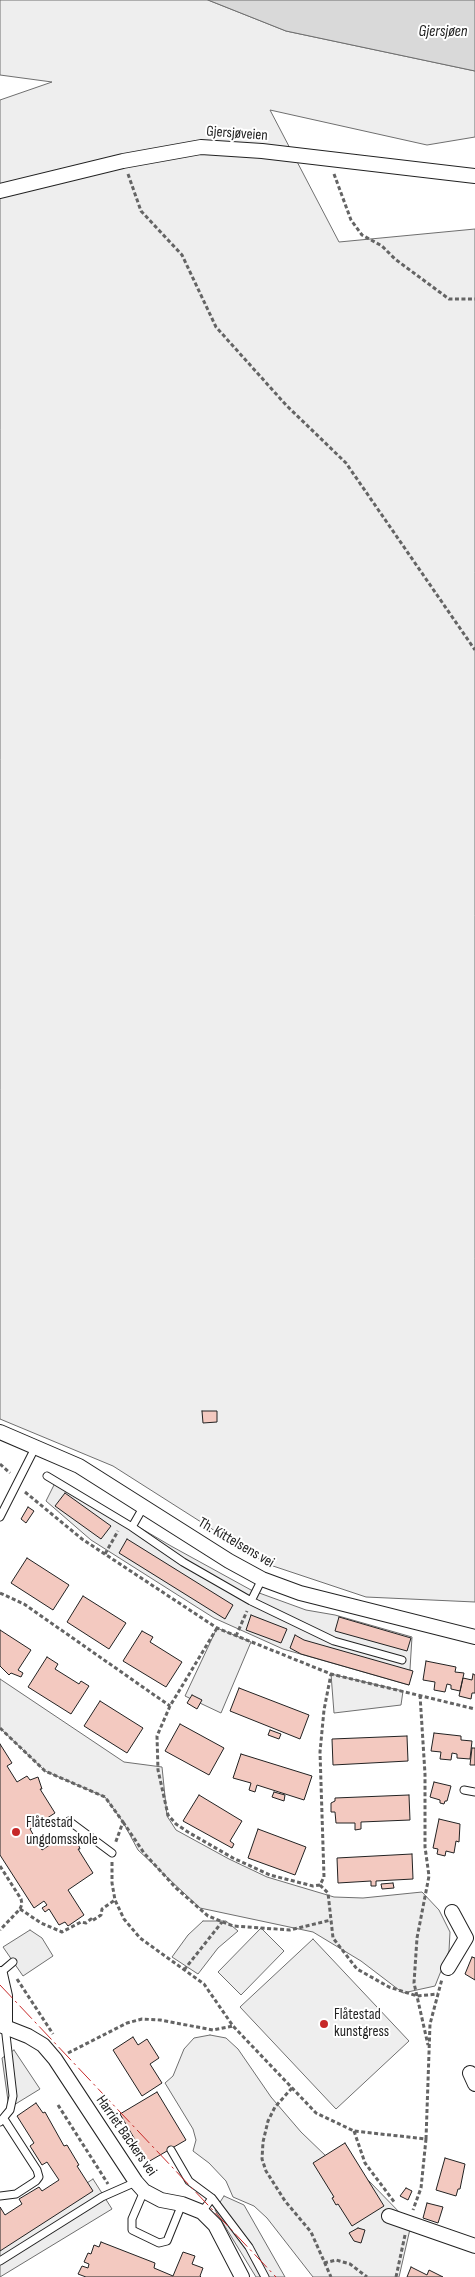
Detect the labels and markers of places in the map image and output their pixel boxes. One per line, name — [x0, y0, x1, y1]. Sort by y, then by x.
place label: Flåtestad ungdomsskole — [26, 1814, 98, 1849]
marker: Flåtestad ungdomsskole — [10, 1826, 22, 1838]
place label: Flåtestad kunstgress — [334, 2006, 389, 2041]
marker: Flåtestad kunstgress — [318, 2018, 330, 2030]

